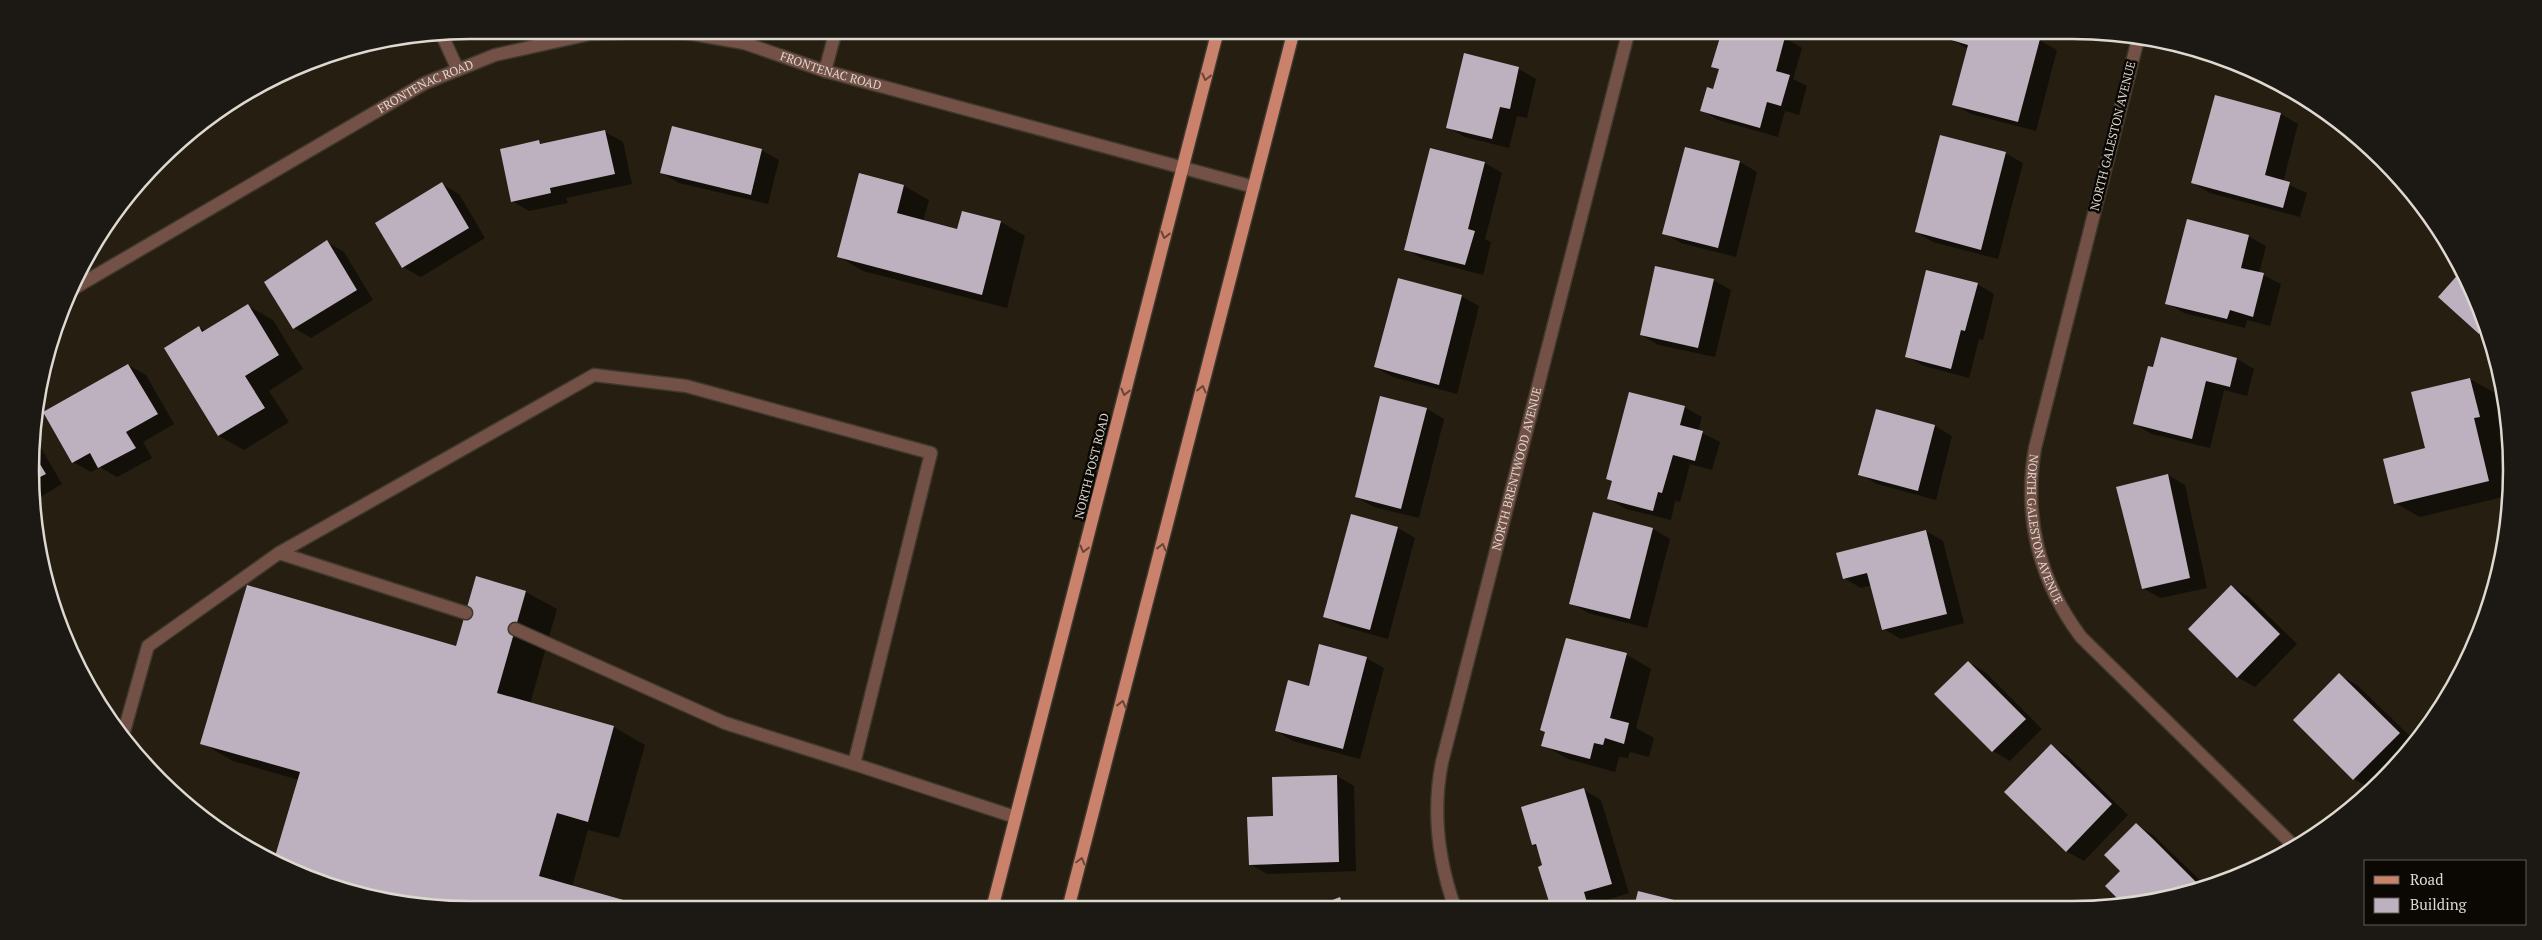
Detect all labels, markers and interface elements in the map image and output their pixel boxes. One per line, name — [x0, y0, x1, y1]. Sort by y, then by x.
street label: FRONTENAC ROAD — [778, 48, 883, 93]
street label: FRONTENAC ROAD — [375, 56, 475, 116]
street label: NORTH GALESTON AVENUE — [2087, 59, 2138, 212]
one-way arrow — [1201, 73, 1211, 81]
one-way arrow — [1160, 230, 1171, 239]
one-way arrow — [1196, 385, 1207, 394]
street label: NORTH BRENTWOOD AVENUE — [1488, 385, 1544, 552]
one-way arrow — [1120, 388, 1131, 397]
street label: NORTH POST ROAD — [1071, 411, 1112, 520]
street label: NORTH GALESTON AVENUE — [2024, 453, 2066, 607]
one-way arrow — [1156, 542, 1167, 551]
one-way arrow — [1080, 545, 1090, 553]
one-way arrow — [1116, 701, 1126, 709]
one-way arrow — [1075, 858, 1085, 866]
legend — [2364, 860, 2527, 925]
text: Road — [2410, 869, 2443, 889]
text: Building — [2410, 894, 2468, 914]

